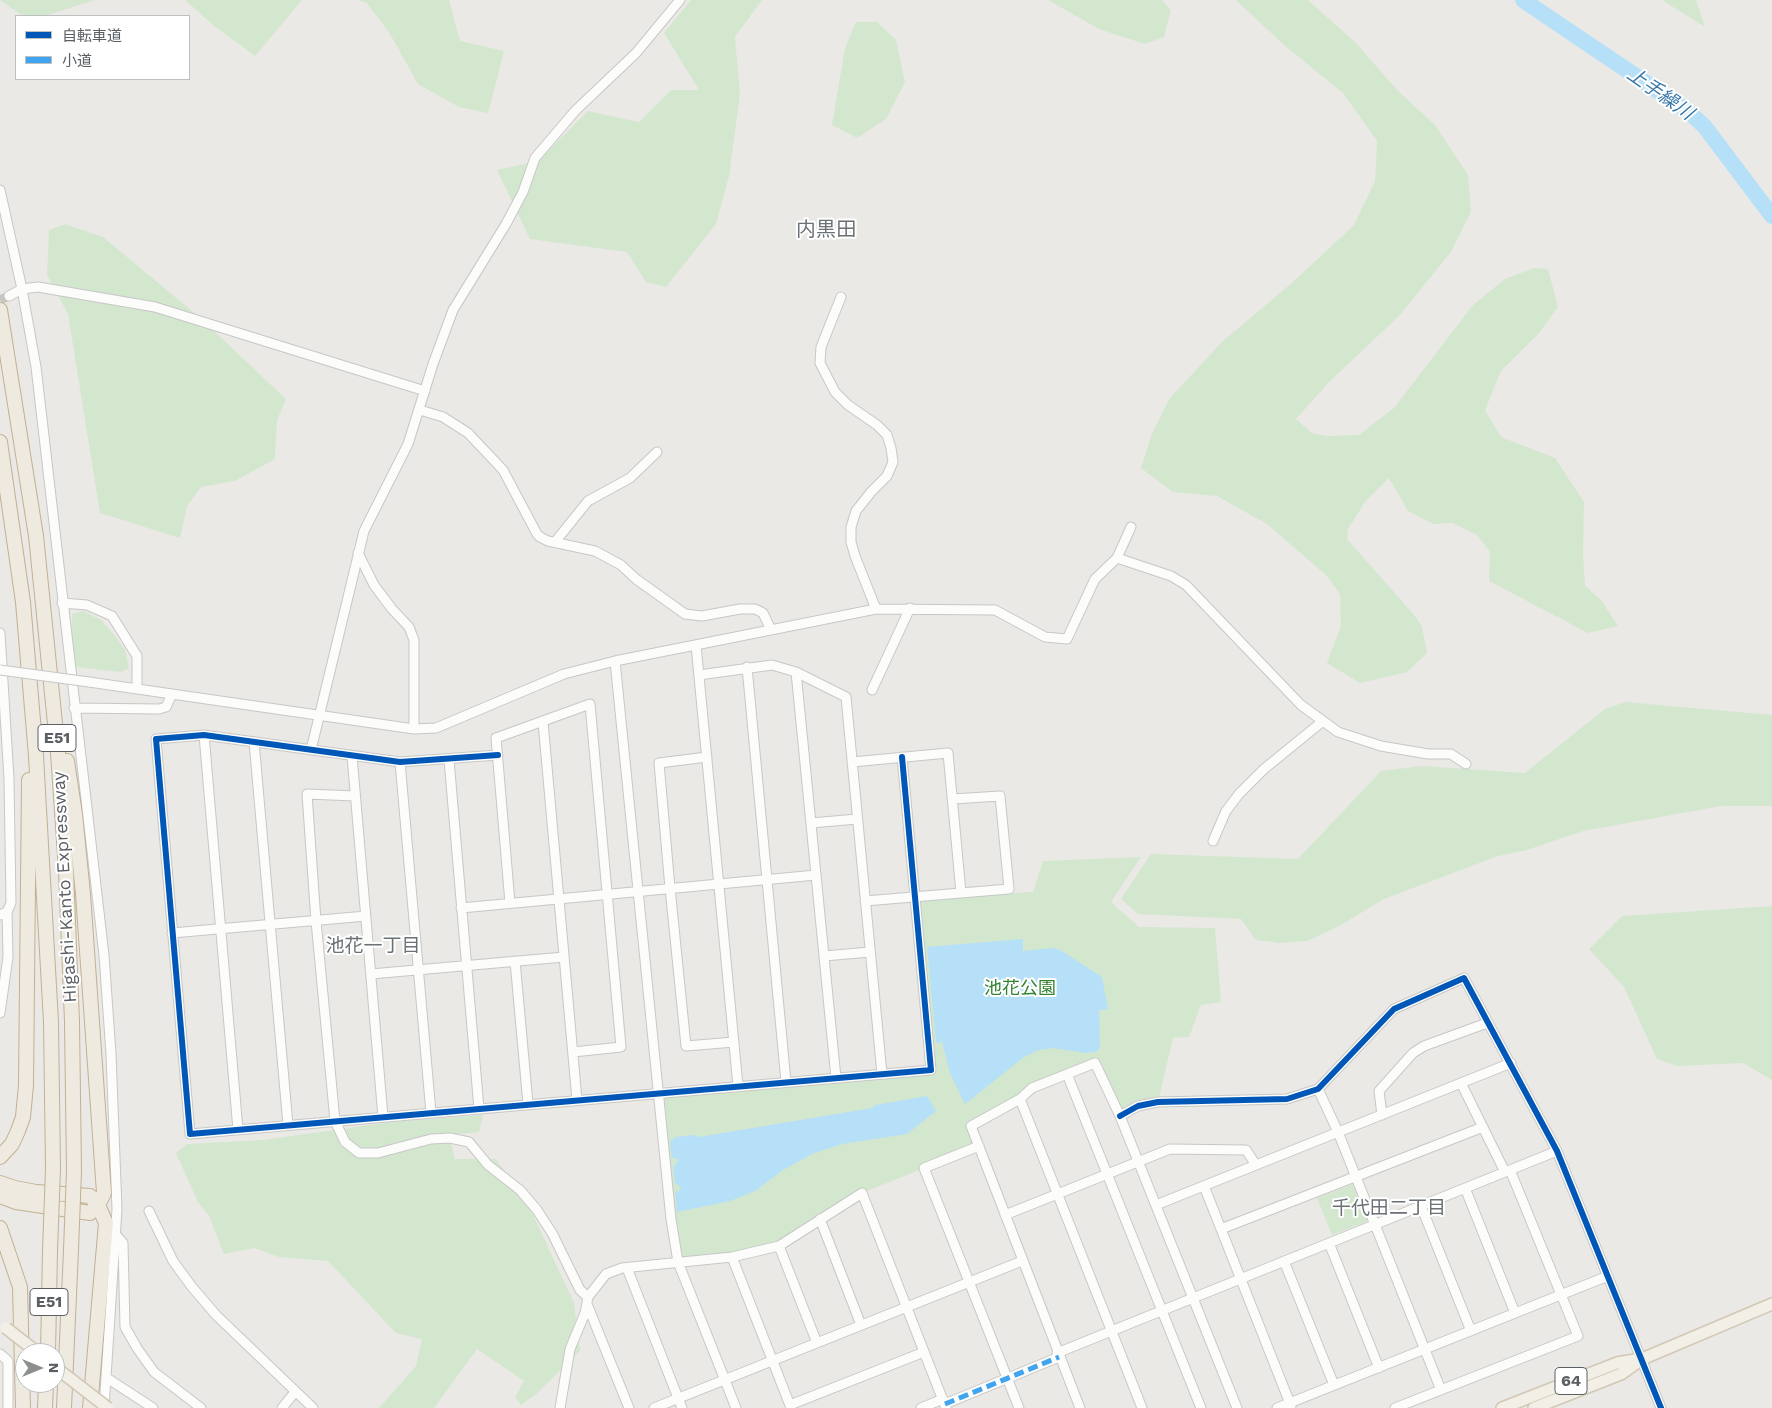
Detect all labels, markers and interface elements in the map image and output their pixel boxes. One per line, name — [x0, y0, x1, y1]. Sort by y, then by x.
legend — [15, 15, 190, 80]
text: 自転車道 — [62, 27, 122, 45]
text: 小道 — [62, 52, 92, 70]
water label: 上手繰川 — [1622, 63, 1698, 125]
district label: 内黒田 — [796, 218, 856, 242]
road number: E51 — [38, 724, 76, 751]
street label: Higashi-Kanto Expressway — [48, 771, 82, 1003]
district label: 池花一丁目 — [326, 935, 420, 957]
park label: 池花公園 — [984, 978, 1056, 1000]
district label: 千代田二丁目 — [1332, 1197, 1446, 1219]
road number: E51 — [30, 1288, 68, 1315]
north arrow — [15, 1343, 65, 1393]
text: N — [46, 1363, 62, 1373]
road number: 64 — [1555, 1368, 1587, 1394]

